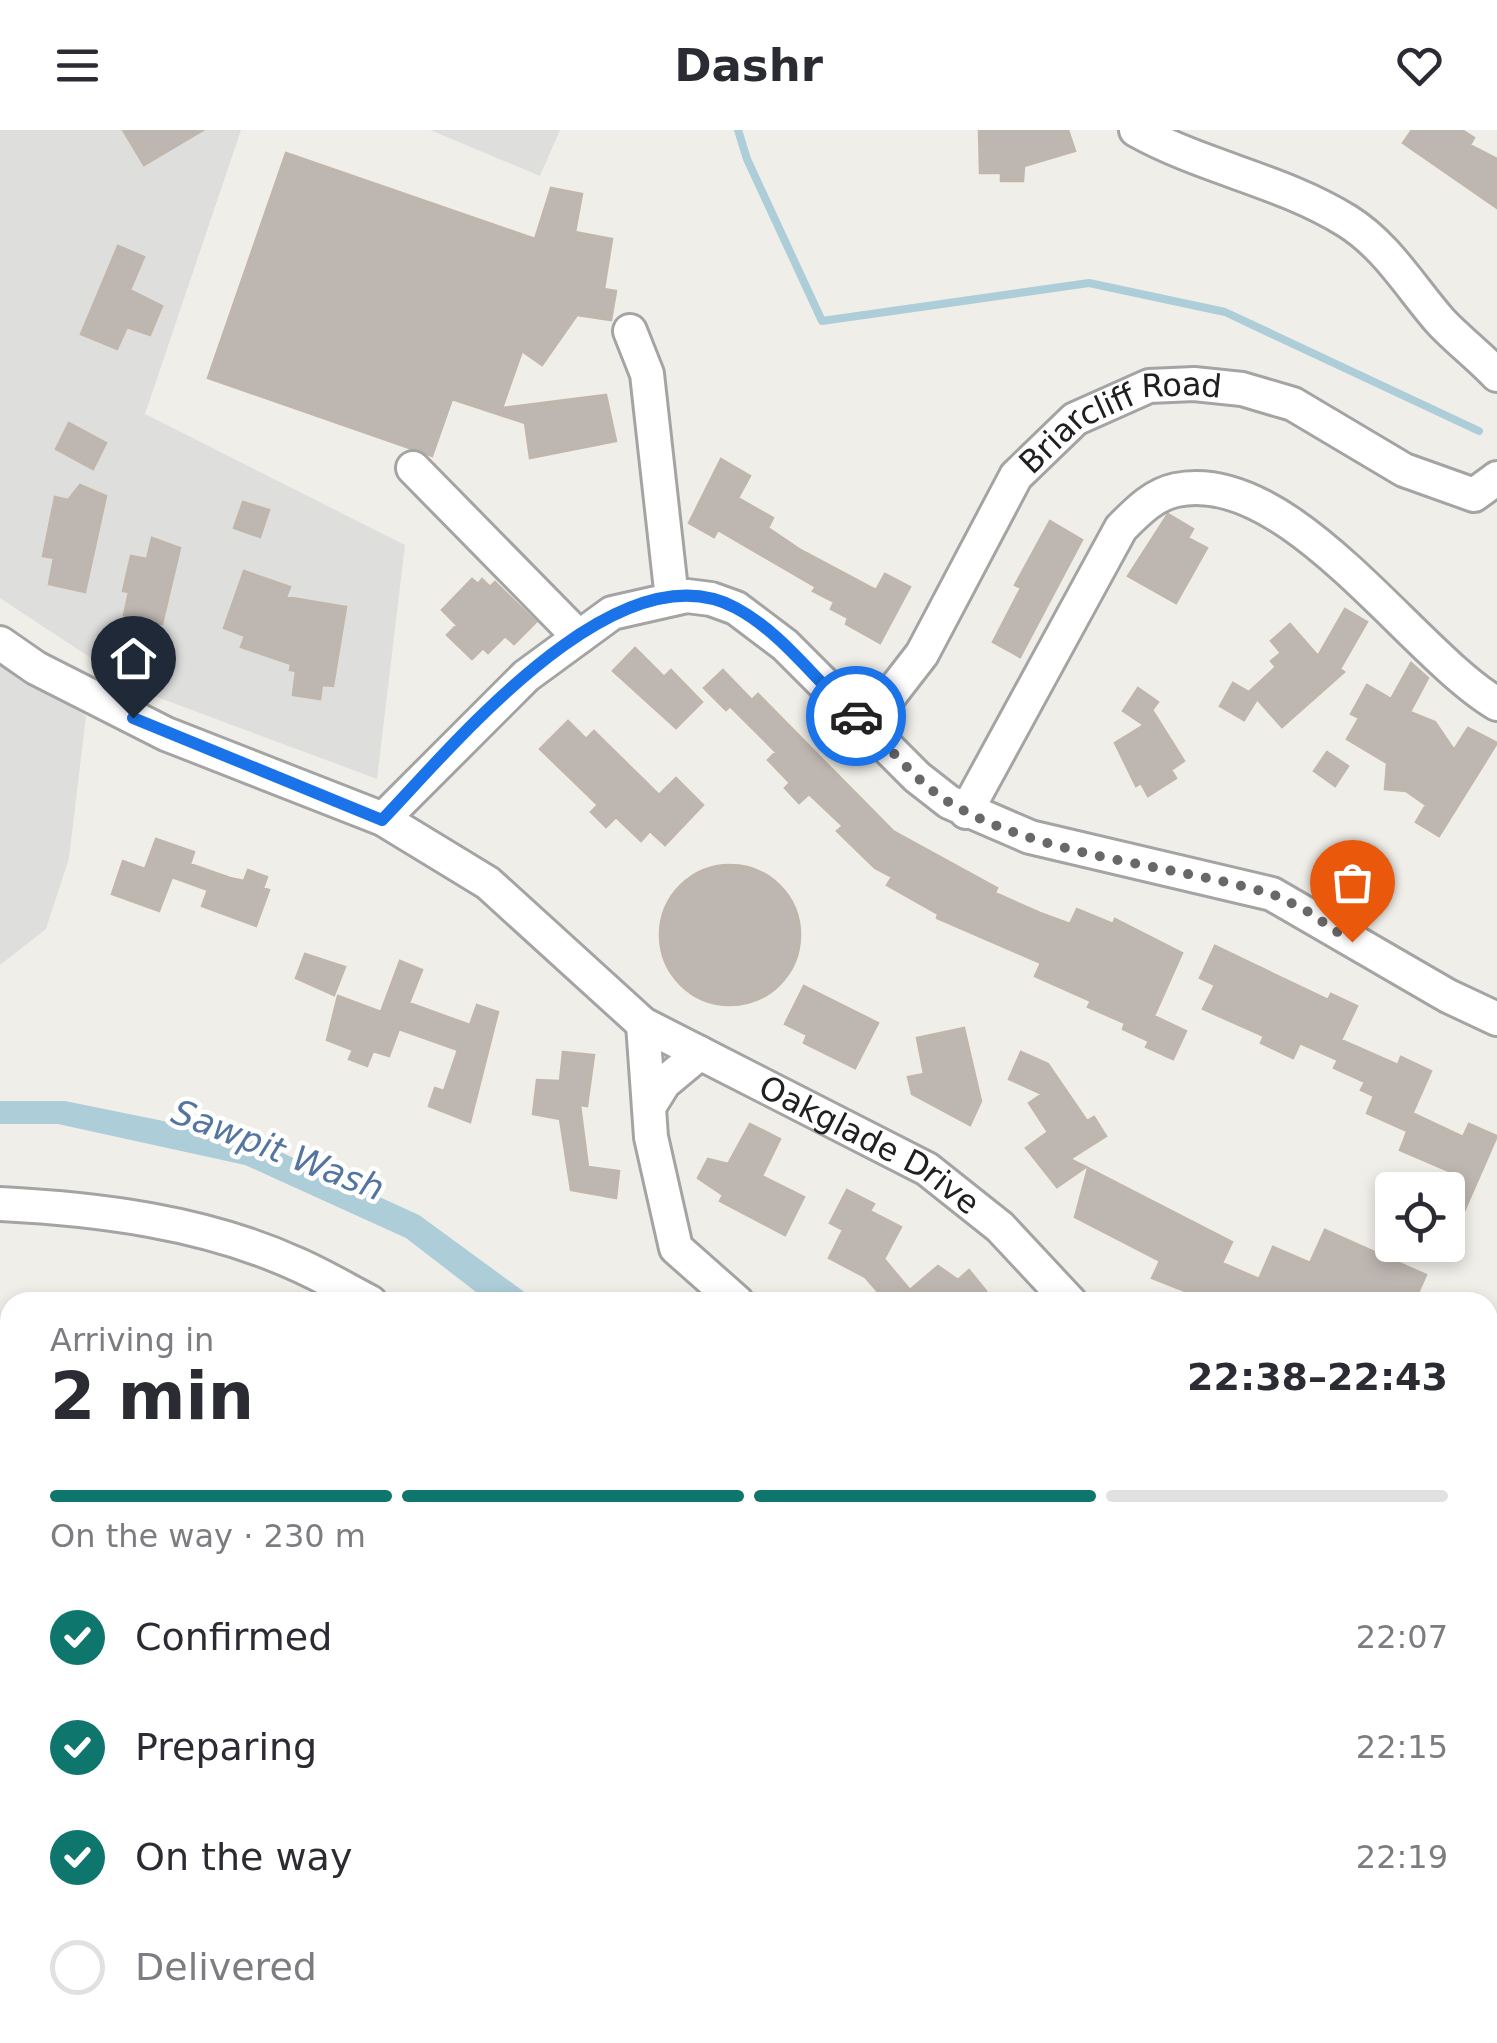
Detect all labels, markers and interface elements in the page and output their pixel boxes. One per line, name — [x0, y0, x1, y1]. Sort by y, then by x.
icon: menu — [50, 38, 105, 93]
icon: heart — [1392, 38, 1447, 93]
text: Dashr — [674, 39, 823, 92]
street label: Briarcliff Road — [1011, 365, 1224, 481]
pin — [91, 616, 176, 719]
icon: home — [106, 631, 161, 686]
courier — [806, 666, 906, 766]
icon: car — [829, 689, 884, 744]
pin — [1310, 840, 1395, 943]
icon: bag — [1325, 855, 1380, 910]
street label: Oakglade Drive — [753, 1068, 987, 1222]
water label: Sawpit Wash — [166, 1091, 390, 1209]
map controls — [1375, 1172, 1465, 1262]
button: locate — [1375, 1172, 1465, 1262]
text: Arriving in — [50, 1321, 214, 1359]
text: 22:38–22:43 — [1187, 1355, 1448, 1399]
text: 2 min — [50, 1359, 254, 1434]
text: On the way · 230 m — [50, 1517, 366, 1555]
icon: check — [50, 1610, 105, 1665]
text: Confirmed — [135, 1615, 332, 1659]
text: 22:07 — [1356, 1618, 1448, 1656]
icon: check — [50, 1720, 105, 1775]
text: Preparing — [135, 1725, 317, 1769]
text: 22:15 — [1356, 1728, 1448, 1766]
icon: check — [50, 1830, 105, 1885]
text: On the way — [135, 1835, 352, 1879]
text: 22:19 — [1356, 1838, 1448, 1876]
text: Delivered — [135, 1945, 317, 1989]

